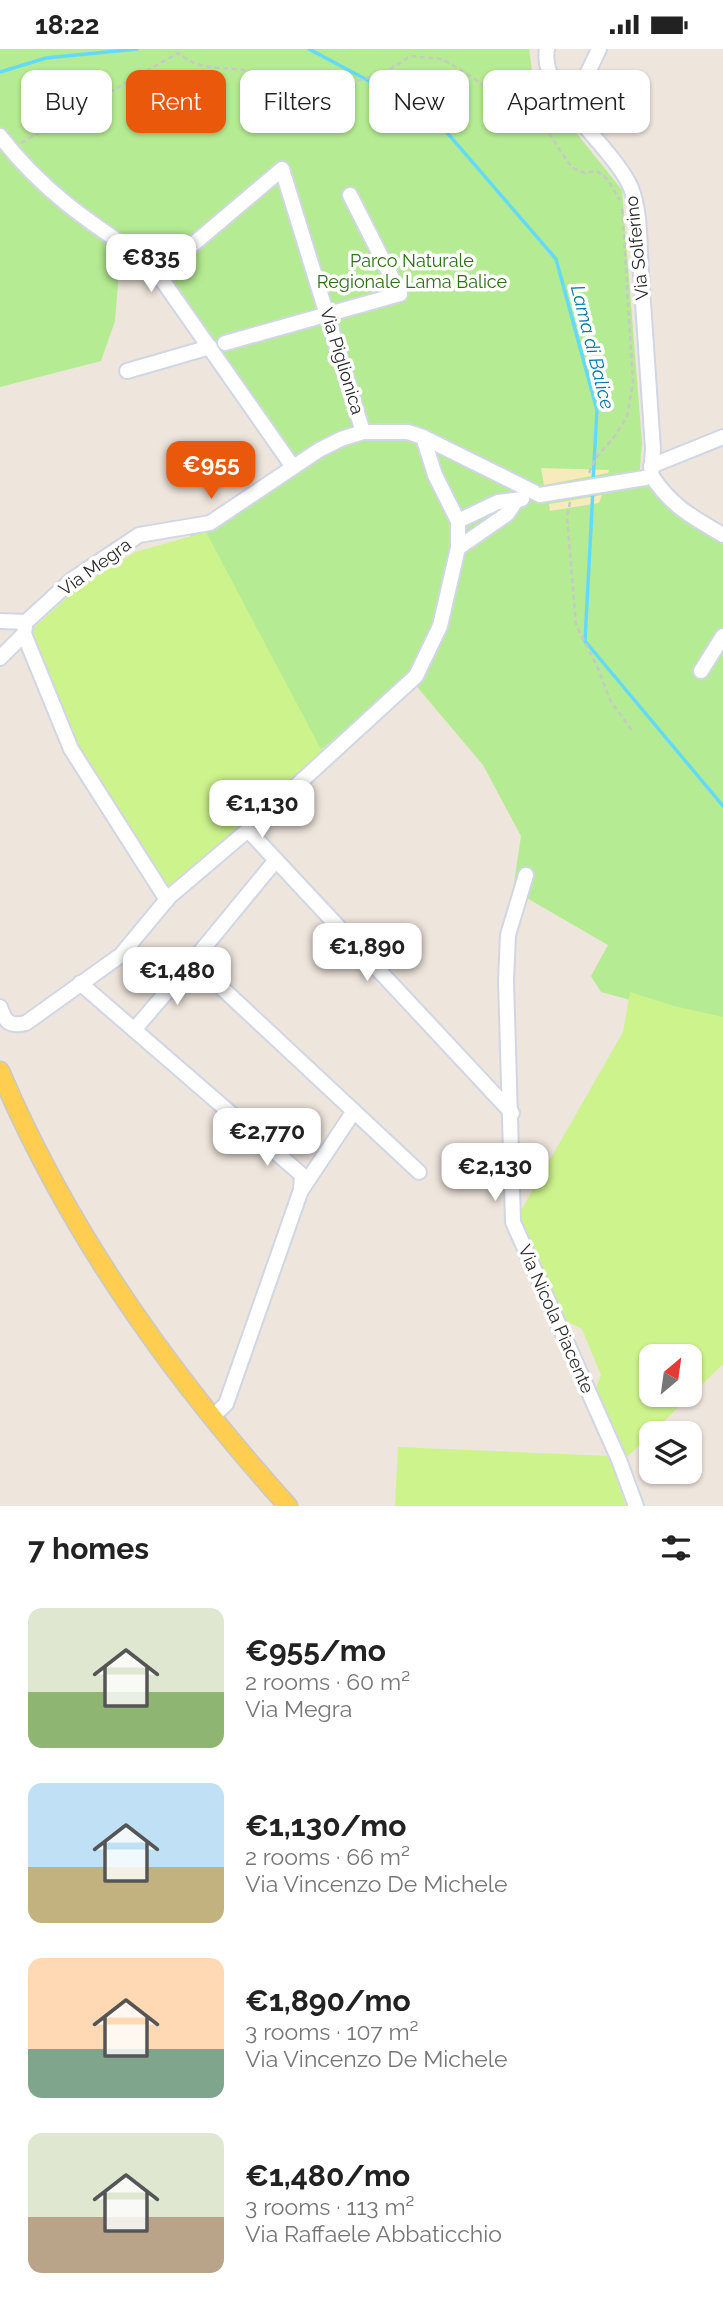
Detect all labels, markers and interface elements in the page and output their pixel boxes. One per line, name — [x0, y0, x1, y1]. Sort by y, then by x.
text: 18:22 — [35, 10, 99, 40]
chip: Buy — [21, 70, 112, 133]
chip: Rent — [126, 70, 226, 133]
chip: Filters — [240, 70, 355, 133]
chip: New — [369, 70, 469, 133]
chip: Apartment — [483, 70, 650, 133]
street label: Via Solferino — [621, 195, 652, 301]
pin: €835 — [110, 235, 192, 294]
text: €835 — [122, 243, 180, 270]
park label: Parco Naturale Regionale Lama Balice — [317, 250, 508, 292]
water label: Lama di Balice — [567, 283, 619, 411]
street label: Via Piglionica — [316, 305, 369, 417]
pin: €955 — [170, 441, 252, 501]
text: €955 — [182, 450, 240, 477]
street label: Via Megra — [55, 533, 135, 600]
pin: €1,130 — [205, 781, 319, 840]
text: €1,130 — [225, 789, 299, 816]
pin: €1,890 — [310, 923, 424, 983]
text: €1,890 — [329, 932, 405, 959]
pin: €1,480 — [120, 947, 234, 1007]
text: €1,480 — [139, 956, 215, 983]
pin: €2,770 — [210, 1109, 324, 1168]
text: €2,770 — [229, 1117, 305, 1144]
pin: €2,130 — [438, 1143, 552, 1203]
text: €2,130 — [458, 1152, 532, 1179]
street label: Via Nicola Piacente — [514, 1241, 599, 1397]
north arrow — [639, 1344, 702, 1407]
map controls — [639, 1344, 702, 1484]
button: layers — [639, 1421, 702, 1484]
icon: filters — [657, 1529, 695, 1567]
text: 7 homes — [28, 1531, 149, 1566]
text: €955/mo — [245, 1633, 386, 1668]
icon: home — [84, 1636, 168, 1720]
text: 2 rooms · 60 m² — [245, 1668, 410, 1695]
text: Via Megra — [245, 1695, 352, 1722]
text: €1,130/mo — [245, 1808, 406, 1843]
icon: home — [84, 1811, 168, 1895]
text: 2 rooms · 66 m² — [245, 1843, 410, 1870]
text: Via Vincenzo De Michele — [245, 1870, 508, 1897]
text: €1,890/mo — [245, 1983, 411, 2018]
icon: home — [84, 1986, 168, 2070]
text: 3 rooms · 107 m² — [245, 2018, 419, 2045]
text: Via Vincenzo De Michele — [245, 2045, 508, 2072]
text: €1,480/mo — [245, 2158, 410, 2193]
icon: home — [84, 2161, 168, 2245]
text: 3 rooms · 113 m² — [245, 2193, 414, 2220]
text: Via Raffaele Abbaticchio — [245, 2220, 502, 2247]

